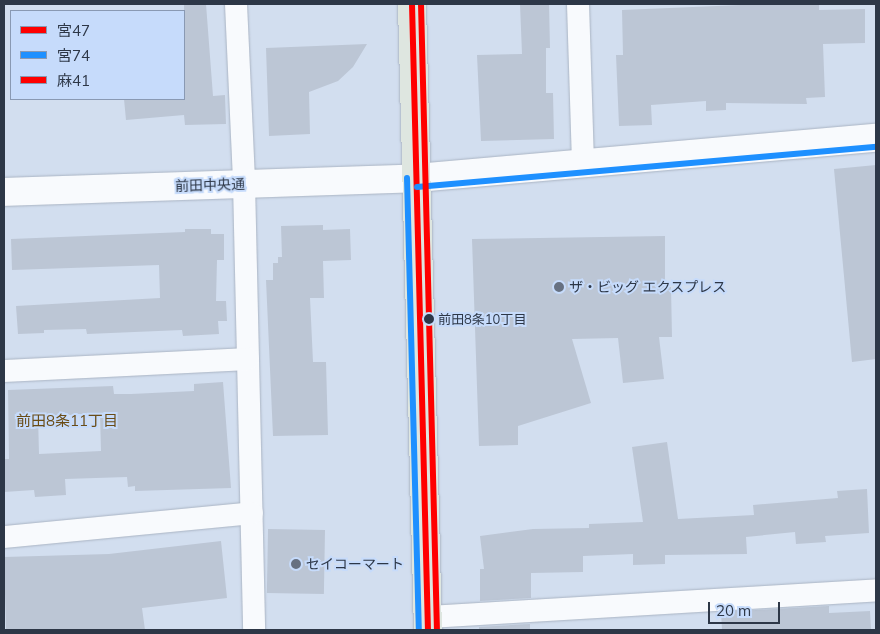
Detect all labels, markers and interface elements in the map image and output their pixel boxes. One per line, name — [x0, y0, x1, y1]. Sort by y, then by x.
legend — [10, 10, 185, 100]
text: 宮47 — [57, 21, 90, 40]
text: 宮74 — [57, 46, 90, 65]
text: 麻41 — [57, 71, 90, 90]
street label: 前田中央通 — [175, 175, 245, 195]
place label: ザ・ビッグ エクスプレス — [569, 279, 727, 295]
marker: ザ・ビッグ エクスプレス — [553, 281, 565, 293]
place label: 前田8条10丁目 — [438, 311, 526, 327]
marker: 前田8条10丁目 — [424, 314, 434, 324]
district label: 前田8条11丁目 — [16, 412, 118, 430]
place label: セイコーマート — [306, 556, 404, 572]
marker: セイコーマート — [290, 558, 302, 570]
scale bar — [710, 592, 782, 624]
text: 20 m — [716, 601, 751, 620]

